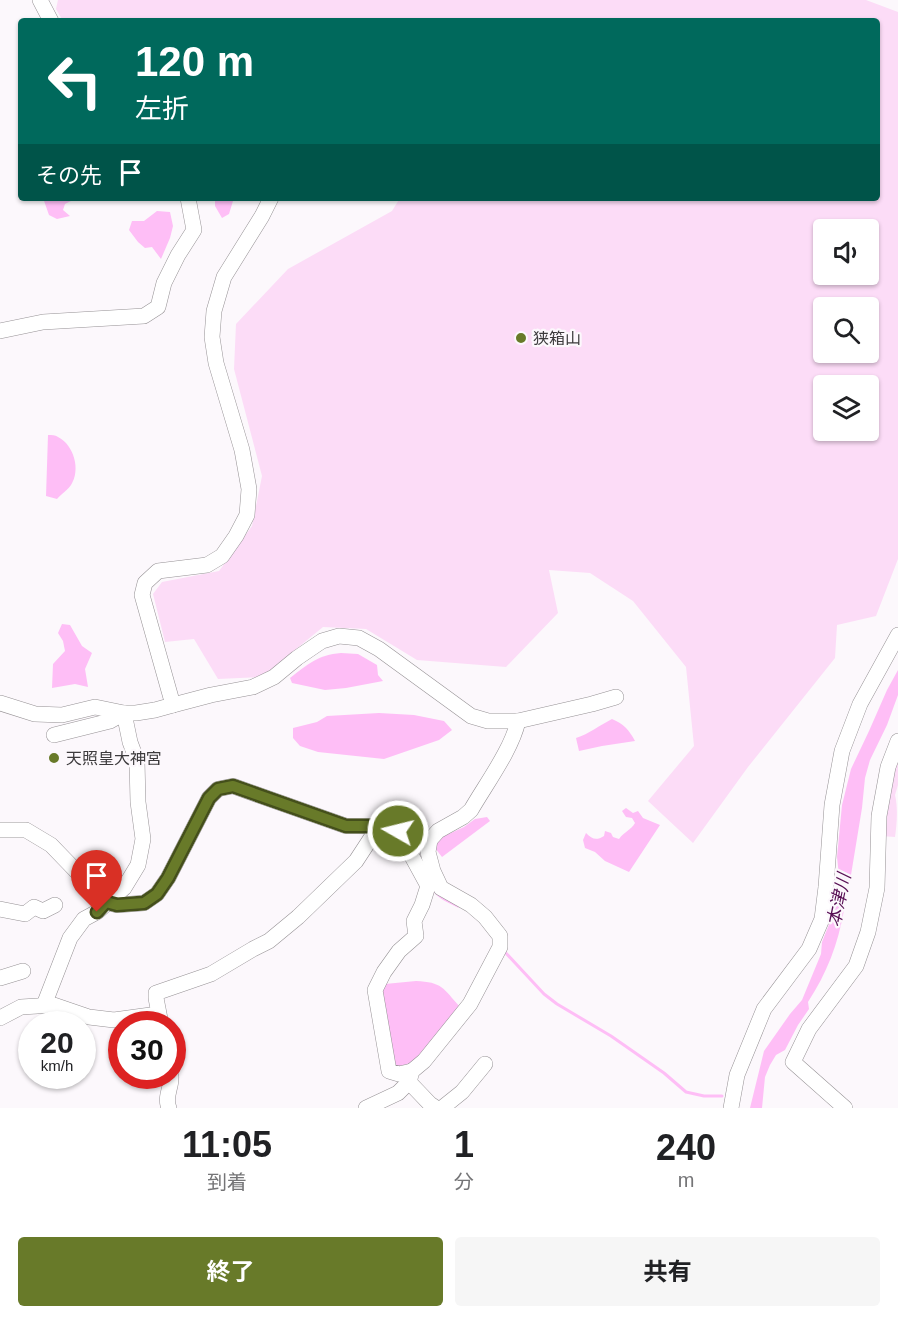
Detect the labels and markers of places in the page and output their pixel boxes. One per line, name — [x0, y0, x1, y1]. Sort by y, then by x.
place label: 狭箱山 — [533, 330, 581, 347]
marker: 狭箱山 — [514, 331, 528, 345]
place label: 天照皇大神宮 — [66, 750, 162, 767]
marker: 天照皇大神宮 — [47, 751, 61, 765]
pin — [71, 850, 122, 912]

